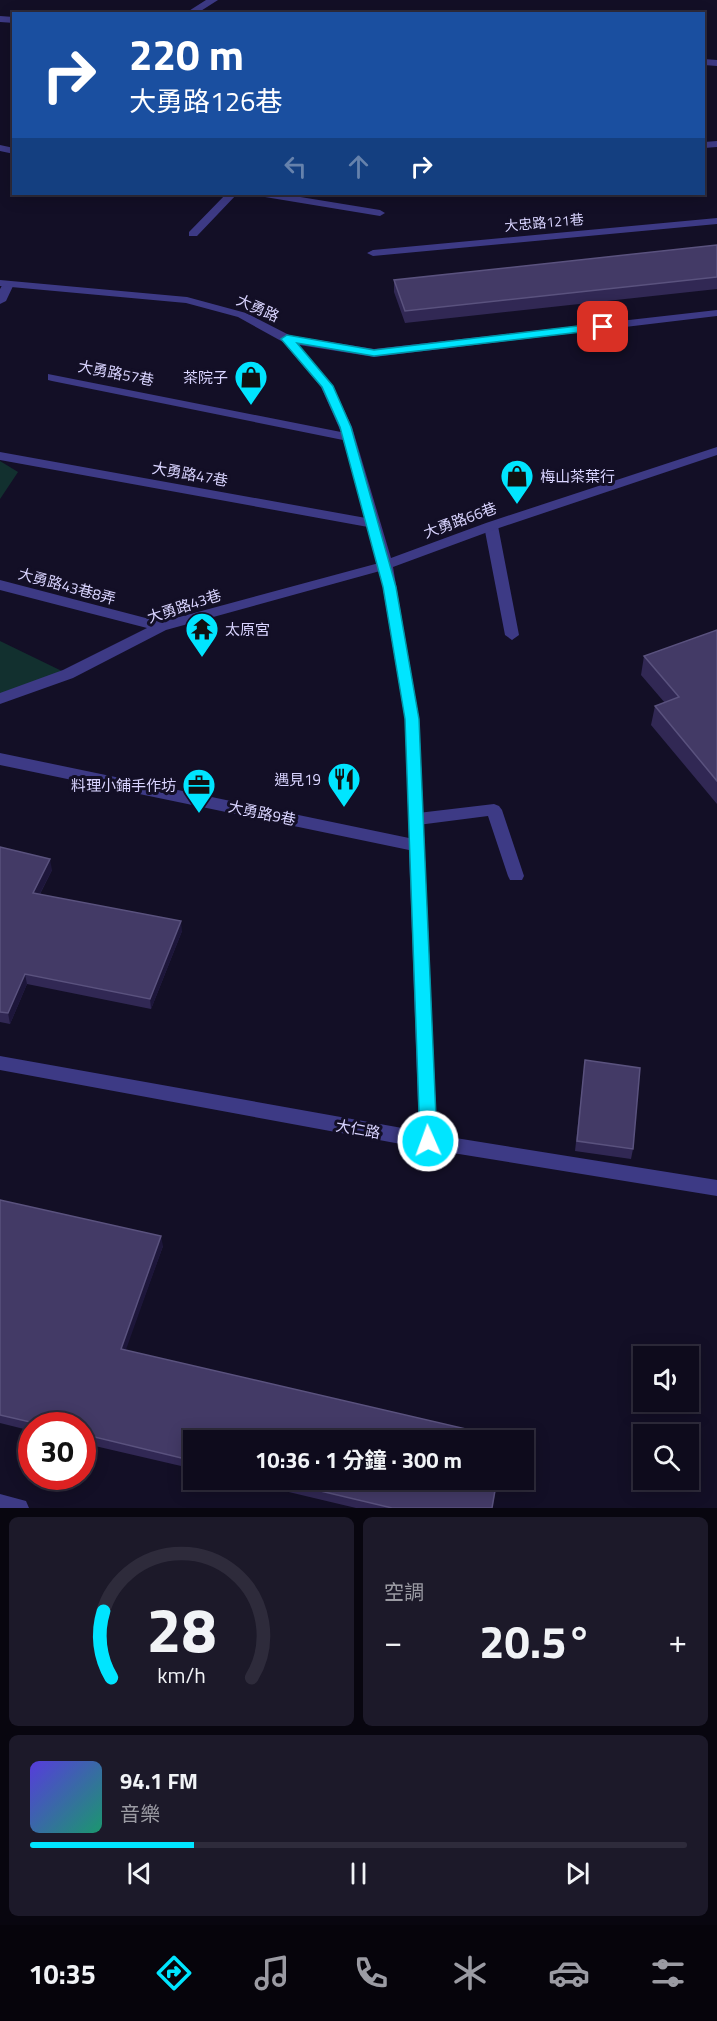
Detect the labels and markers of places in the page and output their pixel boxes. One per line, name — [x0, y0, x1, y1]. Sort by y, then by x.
pin — [577, 301, 628, 352]
shop icon: 茶院子 — [233, 359, 269, 406]
place label: 茶院子 — [183, 366, 228, 389]
shop icon: 梅山茶葉行 — [499, 458, 535, 505]
place label: 梅山茶葉行 — [540, 465, 615, 488]
temple icon: 太原宮 — [184, 611, 220, 658]
place label: 太原宮 — [225, 618, 270, 641]
restaurant icon: 遇見19 — [326, 761, 362, 808]
office icon: 料理小鋪手作坊 — [181, 767, 217, 814]
place label: 遇見19 — [274, 768, 321, 791]
place label: 料理小鋪手作坊 — [71, 774, 176, 797]

